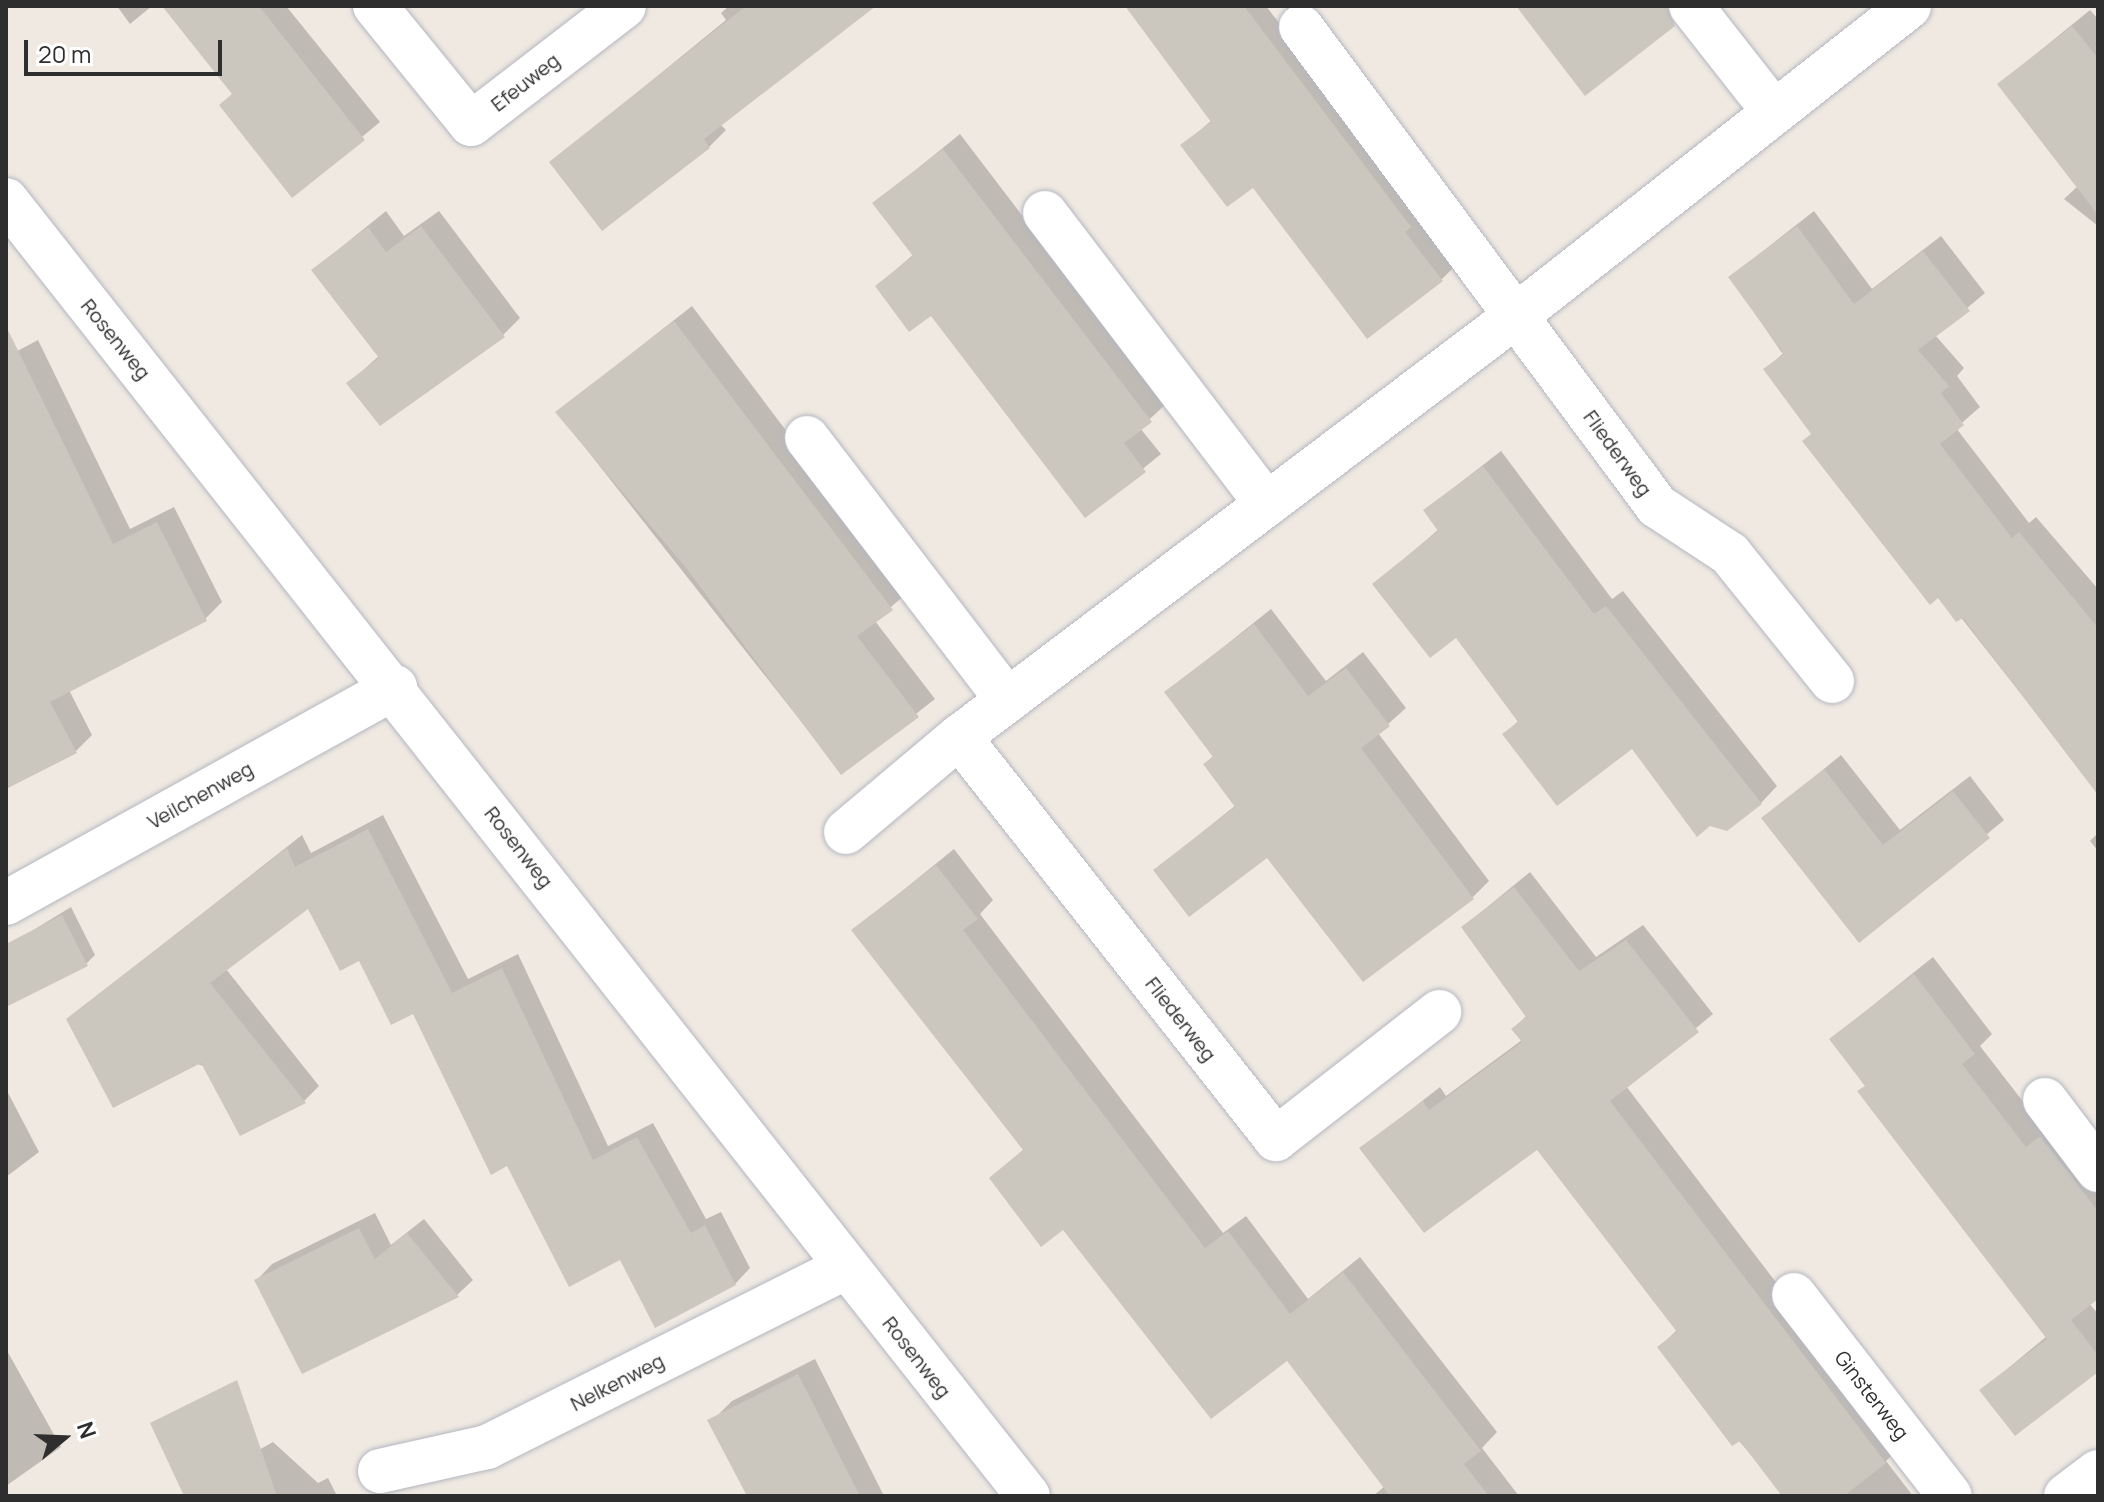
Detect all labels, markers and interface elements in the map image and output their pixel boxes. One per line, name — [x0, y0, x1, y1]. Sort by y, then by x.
scale bar — [28, 24, 226, 74]
text: 20 m — [38, 37, 91, 70]
street label: Efeuweg — [486, 48, 564, 116]
street label: Rosenweg — [76, 294, 156, 384]
street label: Fliederweg — [1579, 405, 1657, 501]
street label: Veilchenweg — [143, 756, 257, 834]
street label: Rosenweg — [480, 802, 558, 892]
street label: Fliederweg — [1141, 972, 1221, 1066]
street label: Rosenweg — [878, 1312, 956, 1402]
street label: Ginsterweg — [1830, 1346, 1914, 1444]
street label: Nelkenweg — [566, 1348, 668, 1416]
north arrow — [24, 1398, 104, 1478]
text: N — [70, 1418, 103, 1443]

